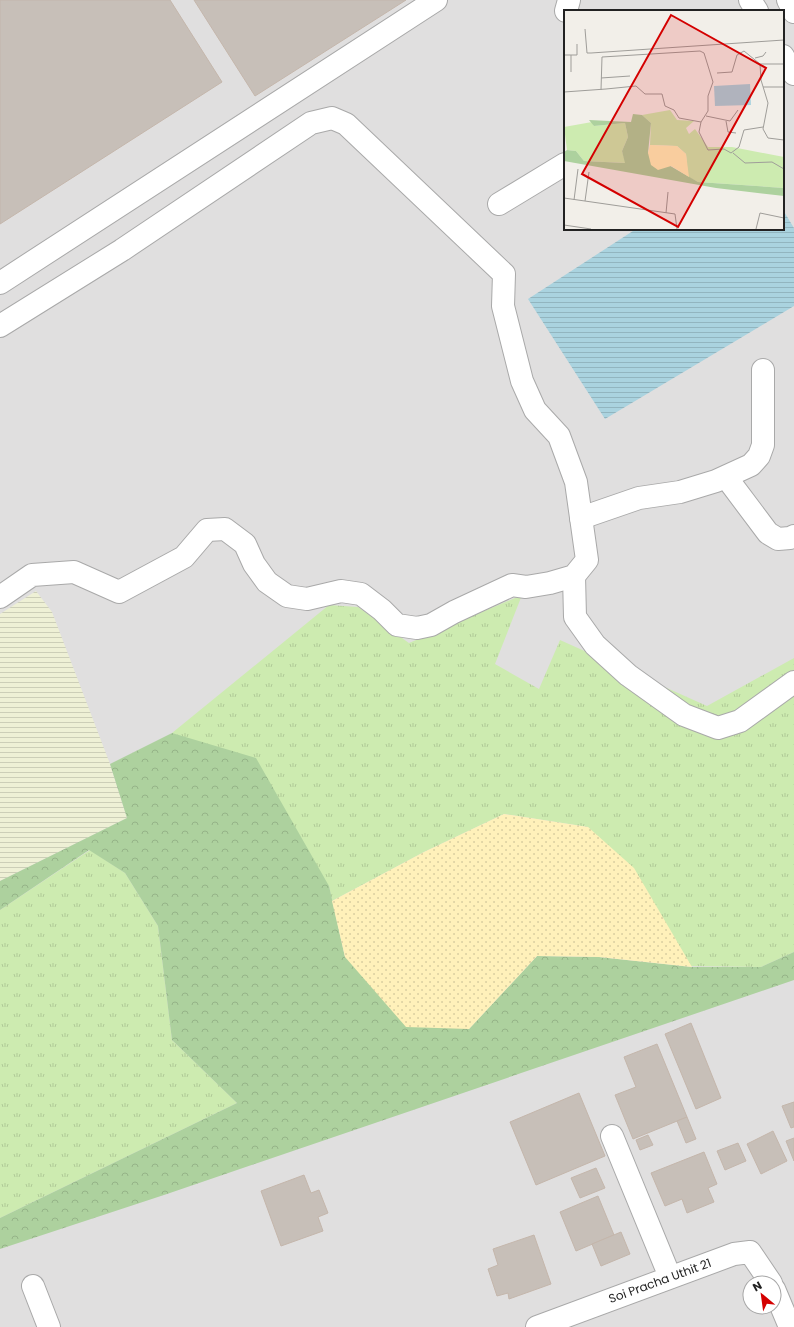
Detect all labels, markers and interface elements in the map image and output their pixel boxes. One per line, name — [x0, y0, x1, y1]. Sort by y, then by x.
inset map — [564, 10, 784, 230]
street label: Soi Pracha Uthit 21 — [606, 1254, 714, 1307]
north arrow — [742, 1275, 782, 1315]
text: N — [750, 1277, 765, 1295]

